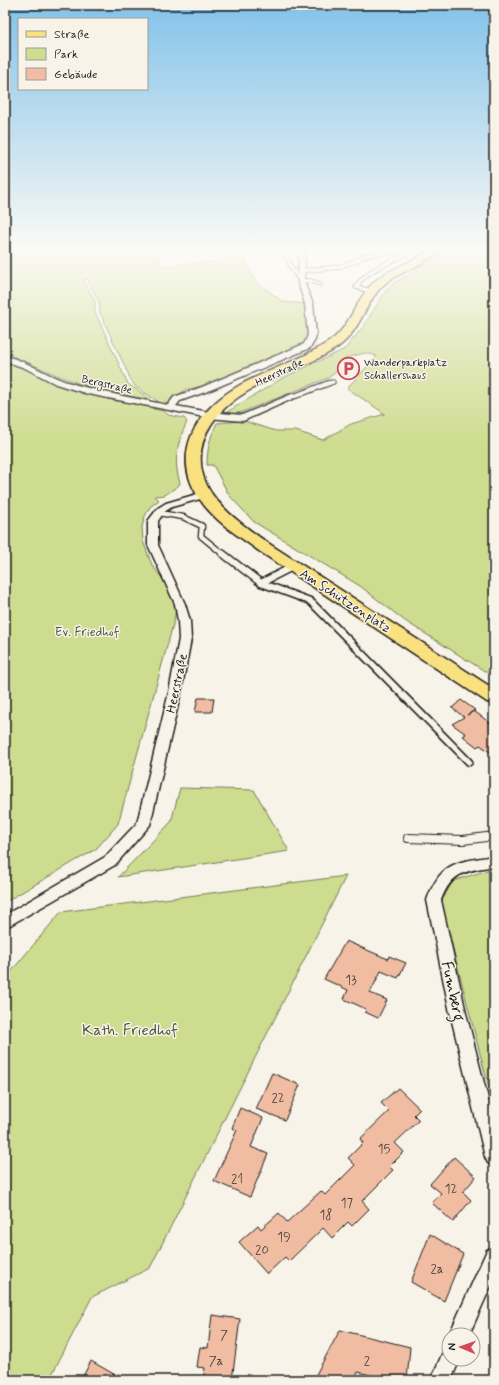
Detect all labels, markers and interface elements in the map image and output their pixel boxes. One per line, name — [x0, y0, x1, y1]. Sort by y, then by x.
legend — [18, 18, 148, 90]
text: Straße — [54, 27, 89, 43]
text: Park — [54, 47, 78, 63]
text: Gebäude — [54, 67, 97, 83]
street label: Heerstraße — [253, 355, 306, 390]
parking icon: Wanderparkplatz Schallershaus — [336, 355, 362, 381]
place label: Wanderparkplatz Schallershaus — [364, 356, 447, 383]
street label: Bergstraße — [80, 372, 134, 399]
street label: Am Schützenplatz — [296, 565, 395, 637]
park label: Ev. Friedhof — [55, 624, 120, 641]
street label: Heerstraße — [163, 652, 192, 715]
street label: Fumberg — [435, 959, 469, 1023]
house number: 13 — [345, 972, 357, 989]
park label: Kath. Friedhof — [82, 1020, 178, 1041]
house number: 22 — [271, 1090, 285, 1107]
house number: 15 — [378, 1141, 390, 1158]
house number: 21 — [231, 1171, 243, 1188]
house number: 12 — [445, 1181, 457, 1198]
house number: 17 — [341, 1195, 354, 1212]
house number: 18 — [320, 1207, 332, 1224]
house number: 19 — [277, 1229, 291, 1246]
house number: 20 — [255, 1242, 269, 1259]
house number: 2a — [430, 1261, 444, 1278]
house number: 7 — [220, 1327, 228, 1344]
north arrow — [441, 1327, 481, 1367]
text: N — [445, 1343, 459, 1351]
house number: 7a — [209, 1353, 224, 1370]
house number: 2 — [364, 1353, 371, 1370]

